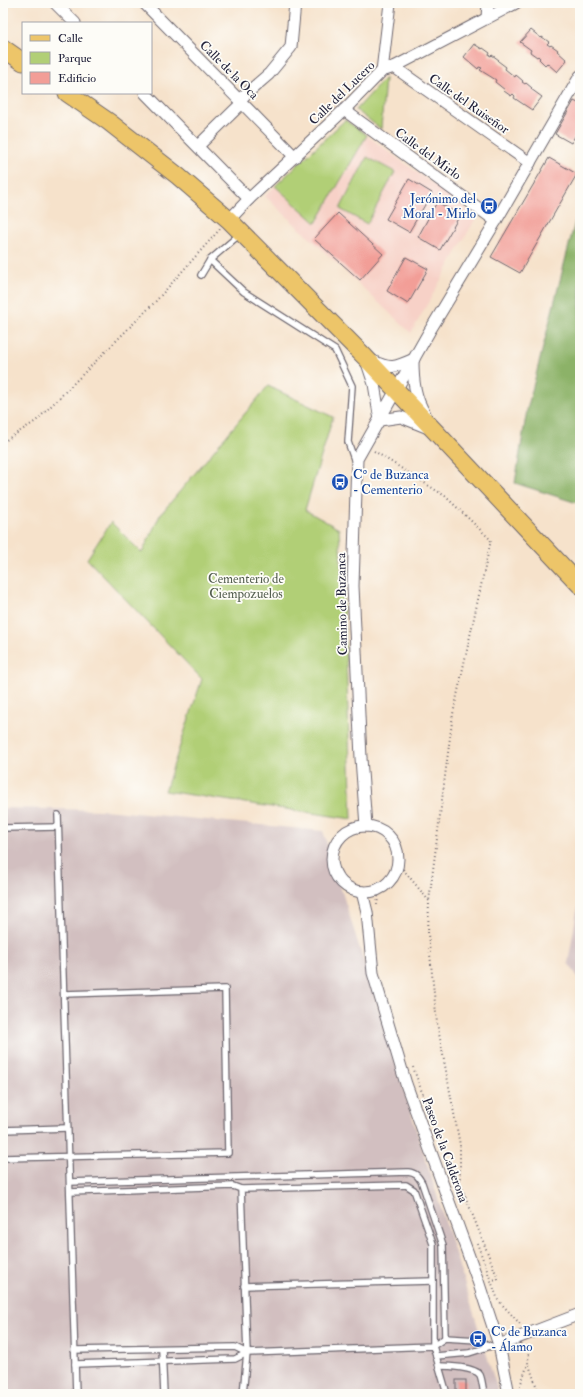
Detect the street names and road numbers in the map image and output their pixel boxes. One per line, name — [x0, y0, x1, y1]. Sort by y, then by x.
street label: Calle de la Oca — [196, 37, 262, 103]
street label: Calle del Lucero — [306, 58, 378, 128]
street label: Calle del Ruiseñor — [426, 70, 512, 138]
street label: Calle del Mirlo — [392, 125, 464, 183]
street label: Camino de Buzanca — [333, 552, 351, 655]
street label: Paseo de la Calderona — [419, 1095, 472, 1205]

